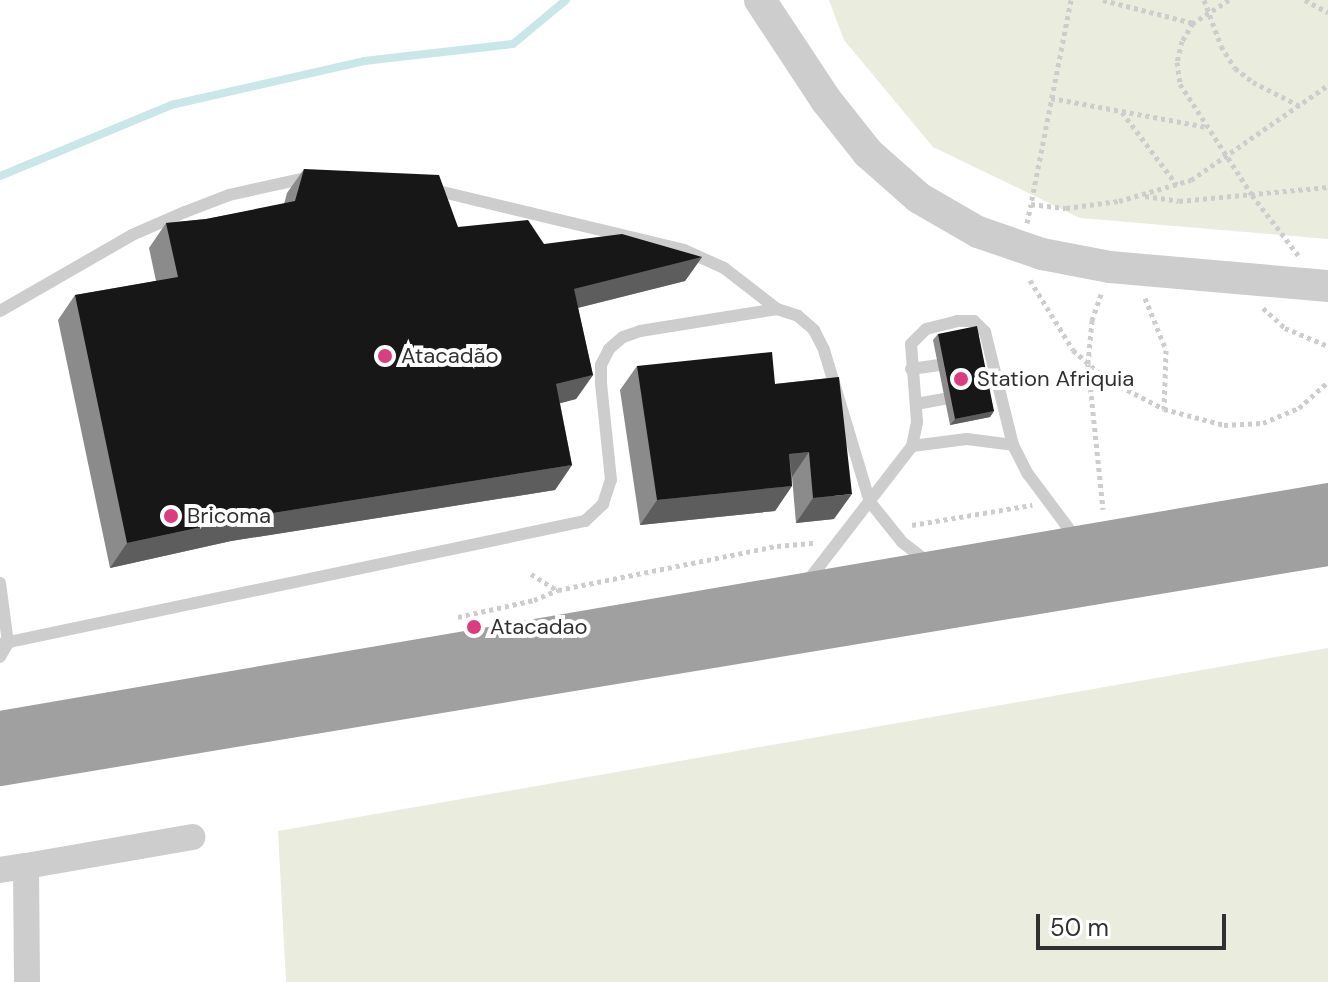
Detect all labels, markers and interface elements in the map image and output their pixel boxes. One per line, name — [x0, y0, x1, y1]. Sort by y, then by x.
place label: Atacadão — [401, 343, 499, 369]
marker: Atacadão — [376, 347, 394, 365]
place label: Station Afriquia — [977, 366, 1134, 392]
marker: Station Afriquia — [952, 370, 970, 388]
place label: Bricoma — [187, 503, 271, 529]
marker: Bricoma — [162, 507, 180, 525]
place label: Atacadao — [490, 614, 588, 640]
marker: Atacadao — [465, 618, 483, 636]
scale bar — [1040, 898, 1230, 948]
text: 50 m — [1050, 912, 1109, 943]

